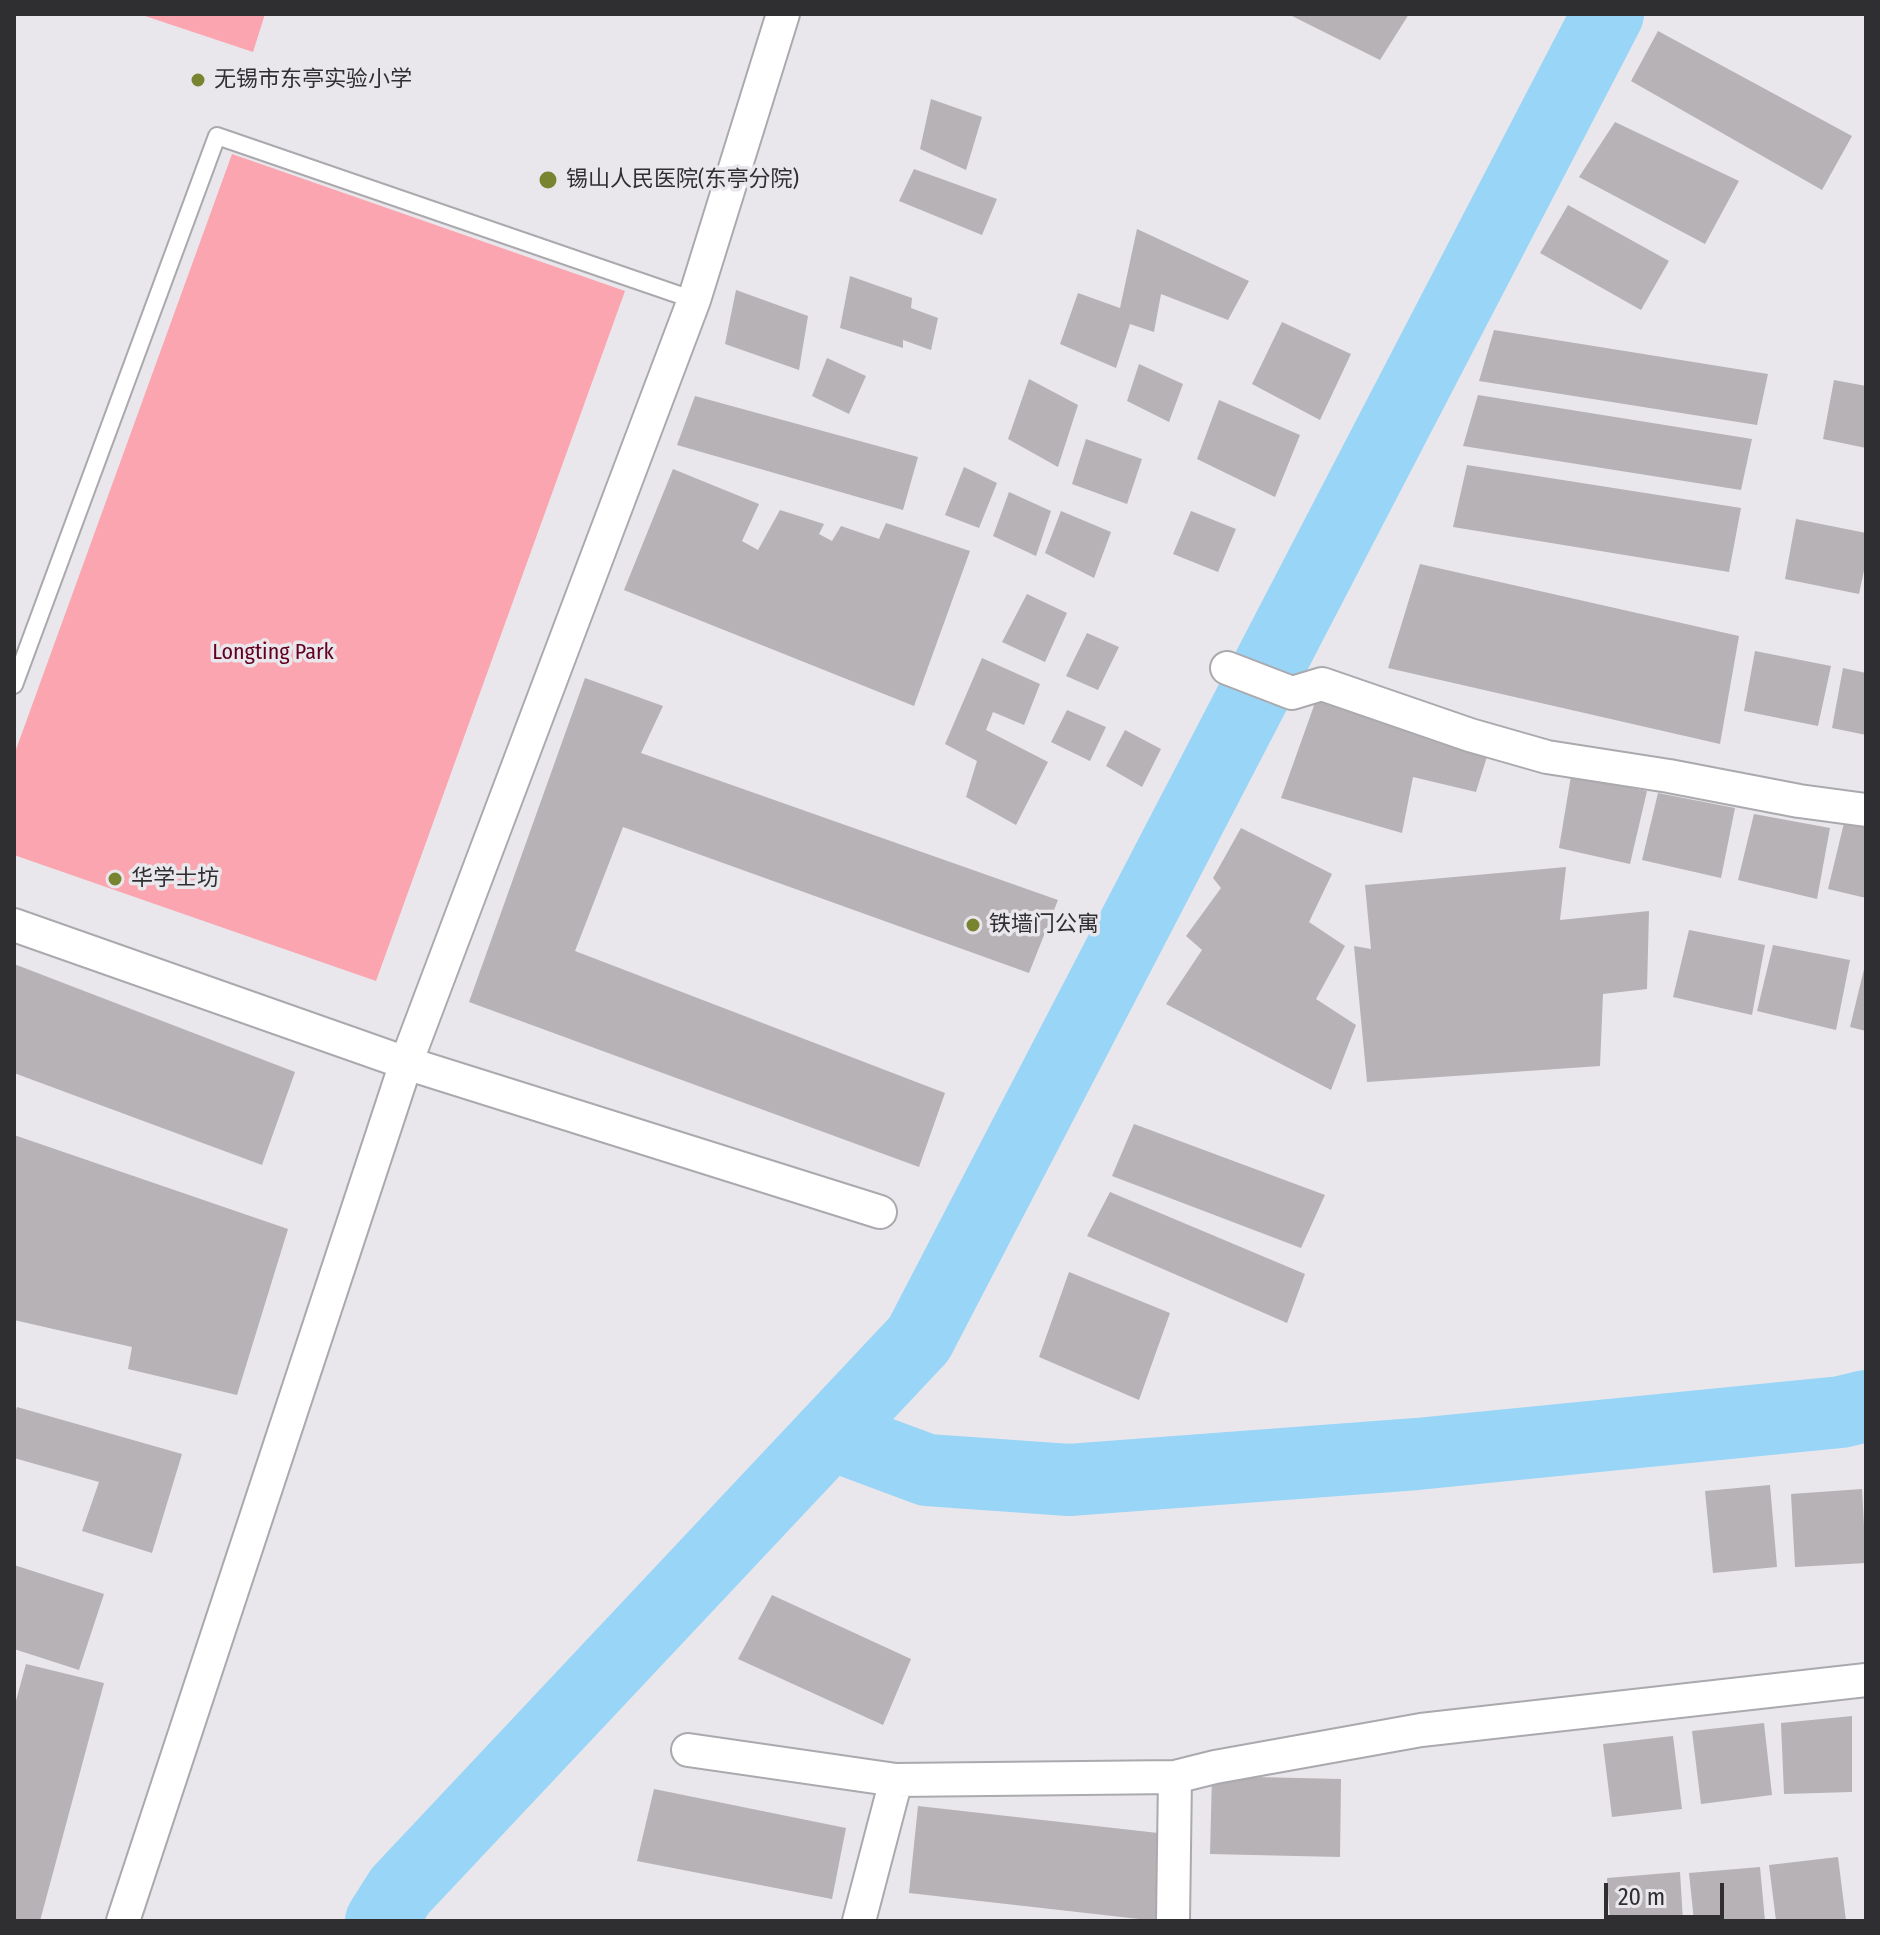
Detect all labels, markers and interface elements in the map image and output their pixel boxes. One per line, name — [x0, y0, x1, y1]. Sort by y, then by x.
place label: 无锡市东亭实验小学 — [214, 67, 412, 93]
marker: 无锡市东亭实验小学 — [189, 71, 207, 89]
place label: 锡山人民医院(东亭分院) — [566, 167, 799, 193]
marker: 锡山人民医院(东亭分院) — [537, 169, 559, 191]
park label: Longting Park — [212, 640, 334, 666]
place label: 华学士坊 — [131, 866, 219, 892]
marker: 华学士坊 — [106, 870, 124, 888]
place label: 铁墙门公寓 — [989, 912, 1099, 938]
marker: 铁墙门公寓 — [964, 916, 982, 934]
scale bar — [1608, 1867, 1728, 1917]
text: 20 m — [1618, 1883, 1665, 1911]

